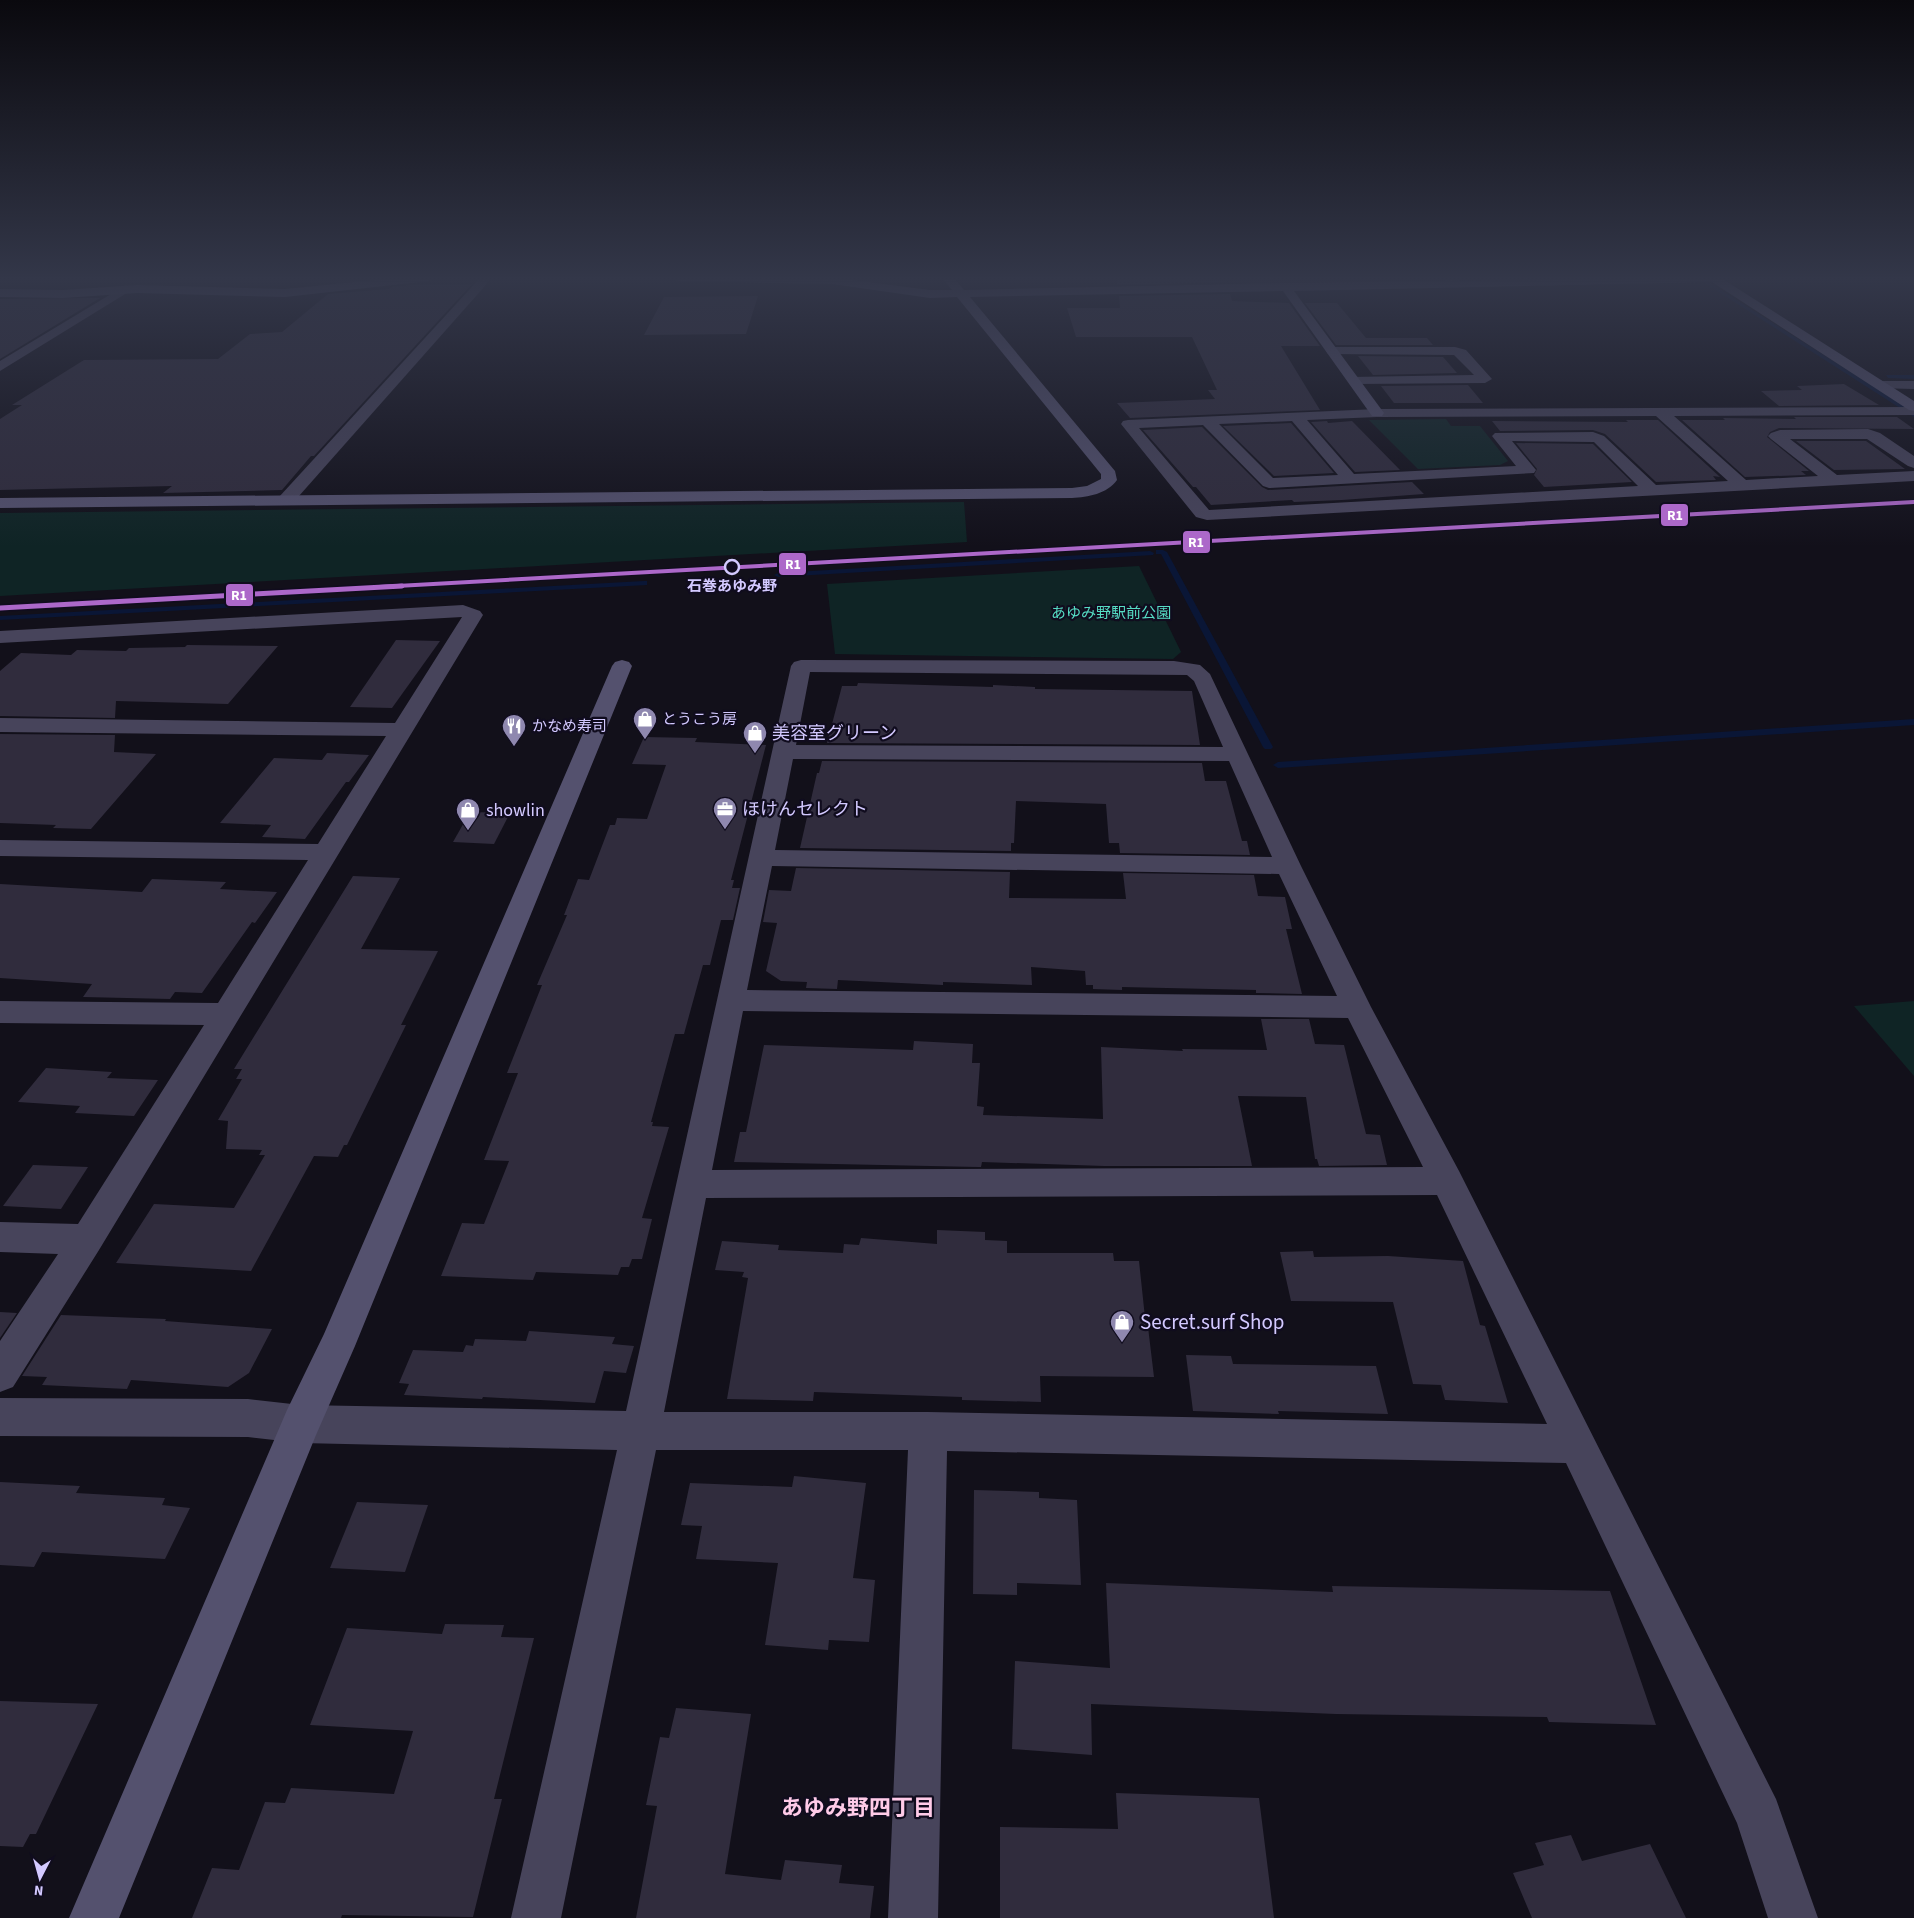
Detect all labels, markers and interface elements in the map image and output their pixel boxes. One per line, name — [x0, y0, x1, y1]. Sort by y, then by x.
line badge: R1 — [1660, 503, 1689, 527]
text: R1 — [1667, 506, 1683, 526]
line badge: R1 — [1182, 530, 1211, 554]
text: R1 — [1188, 533, 1204, 553]
line badge: R1 — [778, 552, 807, 576]
text: R1 — [785, 555, 801, 575]
marker: 石巻あゆみ野 — [724, 559, 740, 575]
place label: 石巻あゆみ野 — [687, 576, 777, 597]
line badge: R1 — [225, 583, 254, 607]
text: R1 — [231, 586, 247, 606]
park label: あゆみ野駅前公園 — [1051, 603, 1171, 624]
shop icon: とうこう房 — [632, 706, 658, 740]
place label: とうこう房 — [662, 709, 737, 730]
restaurant icon: かなめ寿司 — [501, 713, 527, 747]
place label: かなめ寿司 — [532, 716, 607, 737]
shop icon: 美容室グリーン — [742, 720, 768, 754]
place label: 美容室グリーン — [772, 721, 897, 746]
office icon: ほけんセレクト — [712, 796, 738, 830]
shop icon: showlin — [455, 797, 481, 831]
place label: ほけんセレクト — [742, 797, 868, 822]
place label: showlin — [486, 798, 545, 823]
place label: Secret.surf Shop — [1140, 1307, 1284, 1337]
shop icon: Secret.surf Shop — [1109, 1309, 1135, 1343]
district label: あゆみ野四丁目 — [781, 1792, 935, 1824]
north arrow — [15, 1853, 65, 1903]
text: N — [33, 1880, 44, 1900]

